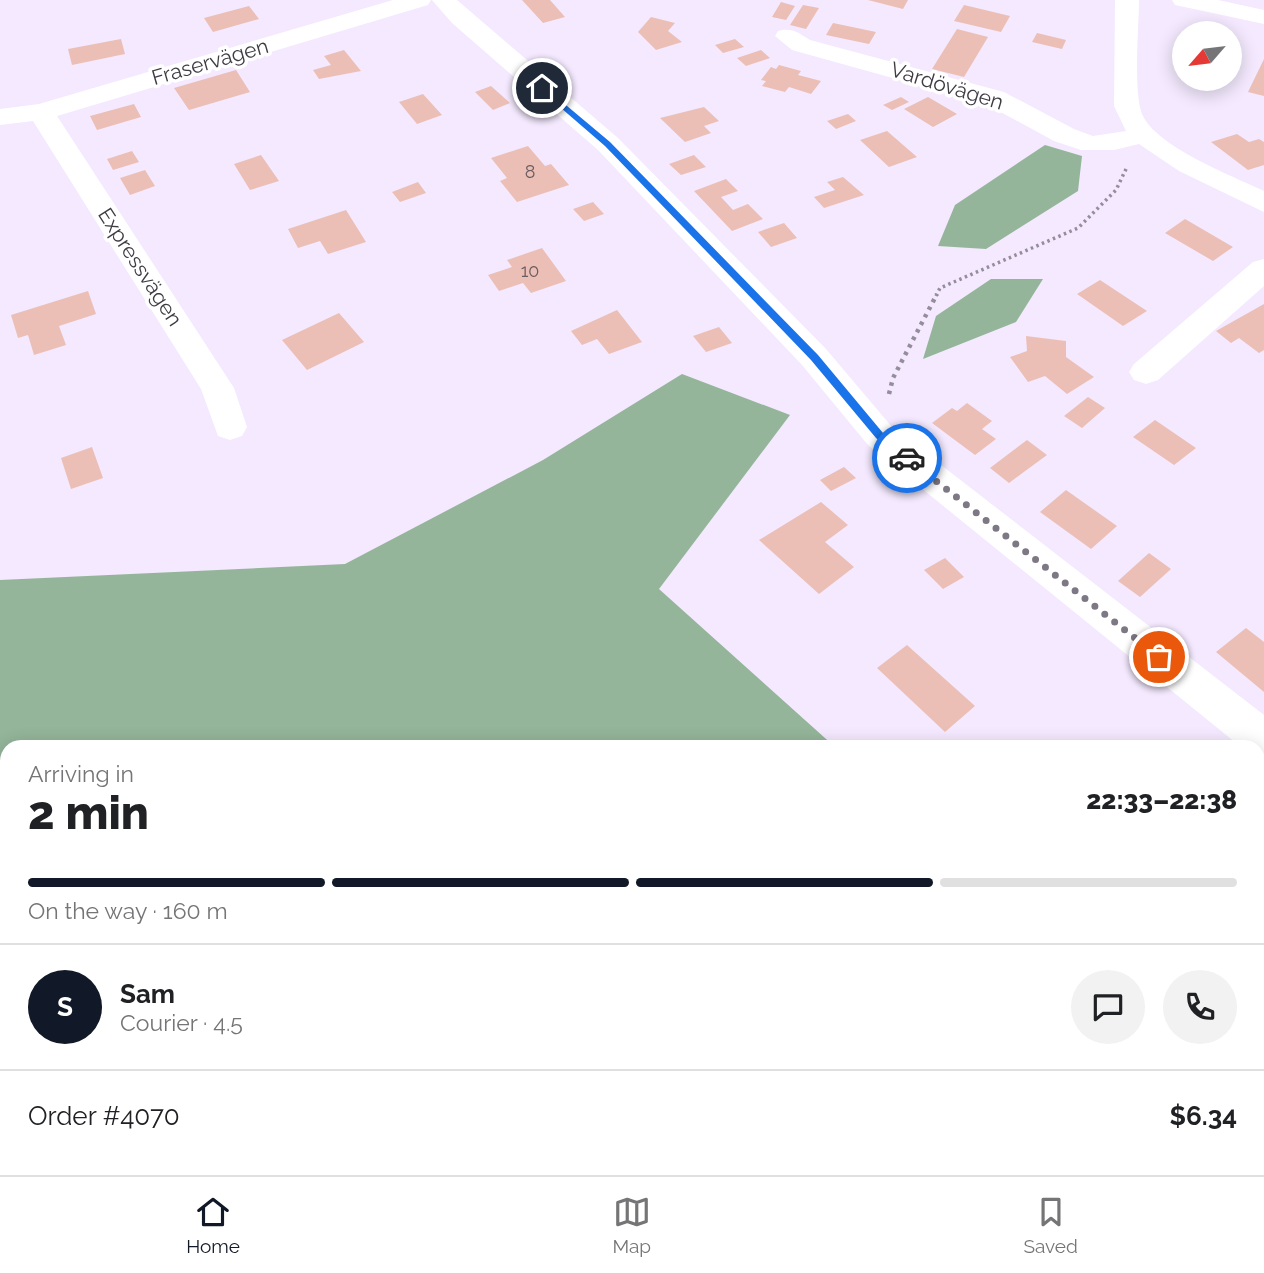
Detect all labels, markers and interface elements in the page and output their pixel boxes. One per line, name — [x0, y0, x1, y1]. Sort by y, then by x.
north arrow — [1172, 21, 1242, 91]
map controls — [1172, 21, 1242, 91]
street label: Fraservägen — [149, 33, 271, 90]
street label: Vardövägen — [888, 56, 1007, 115]
pin — [512, 58, 572, 118]
icon: home — [523, 69, 561, 107]
house number: 8 — [525, 161, 535, 182]
street label: Expressvägen — [93, 203, 188, 330]
house number: 10 — [521, 260, 539, 281]
courier — [872, 423, 942, 493]
icon: car — [888, 439, 926, 477]
pin — [1129, 627, 1189, 687]
icon: bag — [1140, 638, 1178, 676]
text: Arriving in — [28, 760, 134, 787]
text: 22:33–22:38 — [1086, 785, 1237, 815]
text: 2 min — [28, 786, 149, 840]
text: On the way · 160 m — [28, 897, 228, 924]
button: chat — [1071, 970, 1145, 1044]
button: phone — [1163, 970, 1237, 1044]
text: Sam — [120, 979, 175, 1009]
text: S — [57, 992, 73, 1022]
text: Courier · 4.5 — [120, 1009, 243, 1036]
text: Order #4070 — [28, 1101, 180, 1131]
text: $6.34 — [1170, 1101, 1237, 1131]
tab: Home — [186, 1193, 240, 1257]
tab: Map — [612, 1193, 651, 1257]
tab: Saved — [1023, 1193, 1078, 1257]

